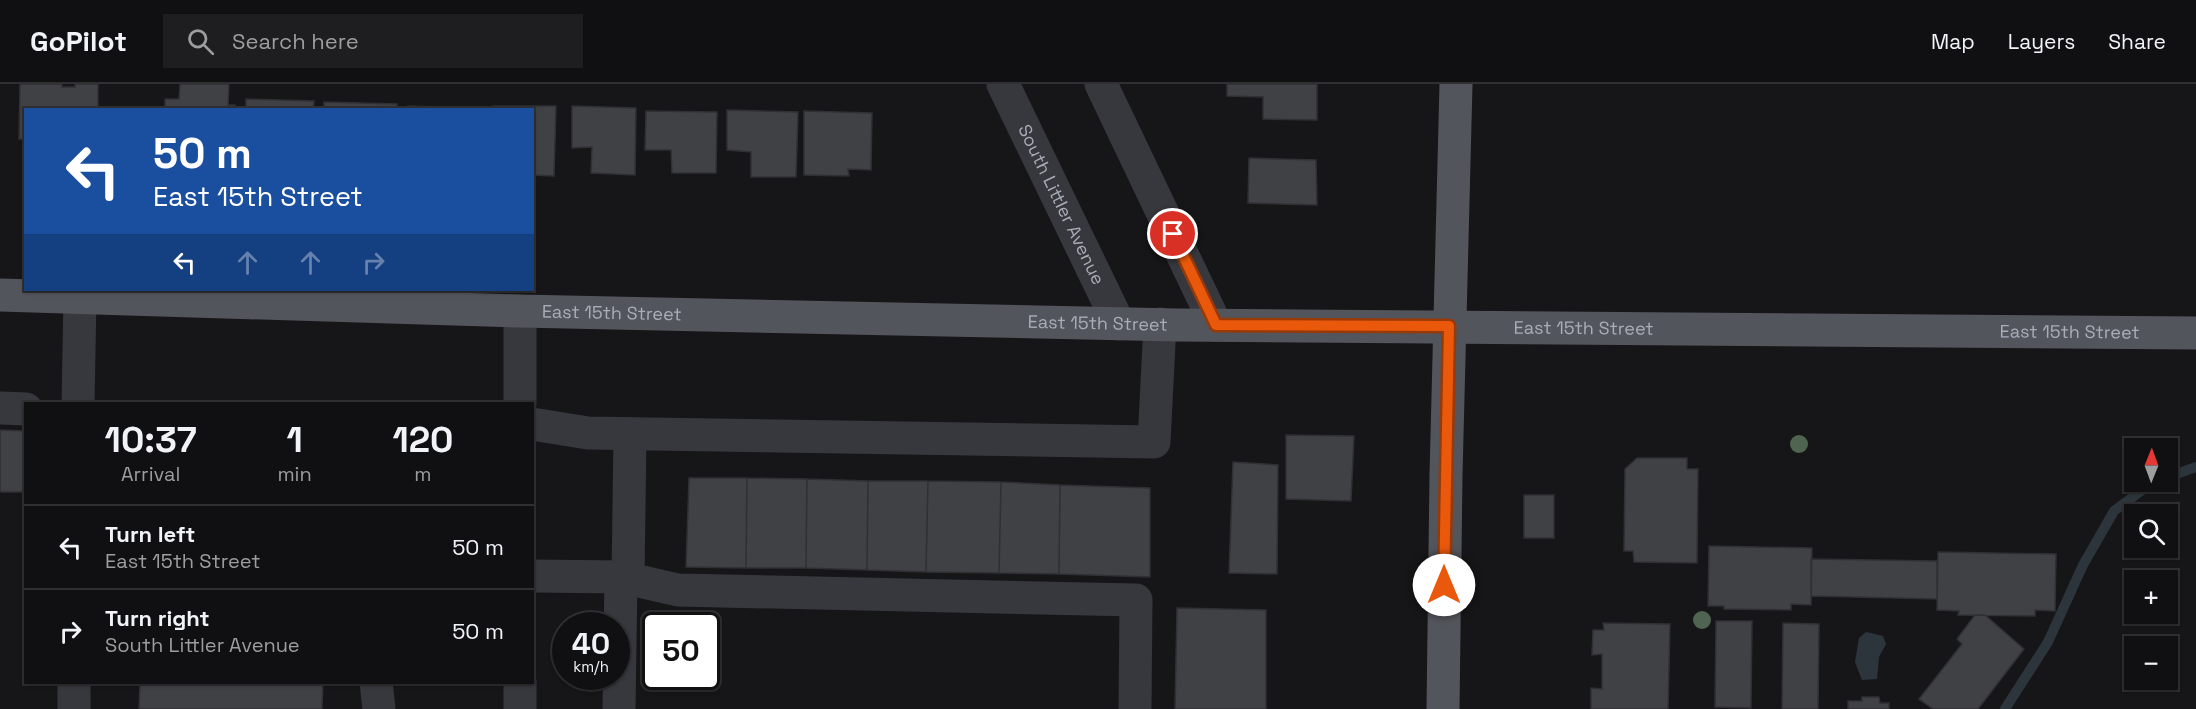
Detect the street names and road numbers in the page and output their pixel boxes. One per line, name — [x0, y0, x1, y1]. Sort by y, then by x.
street label: South Littler Avenue — [1013, 120, 1110, 288]
street label: East 15th Street — [542, 299, 682, 325]
street label: East 15th Street — [1027, 310, 1168, 336]
street label: East 15th Street — [1514, 316, 1654, 340]
street label: East 15th Street — [2000, 319, 2140, 344]

